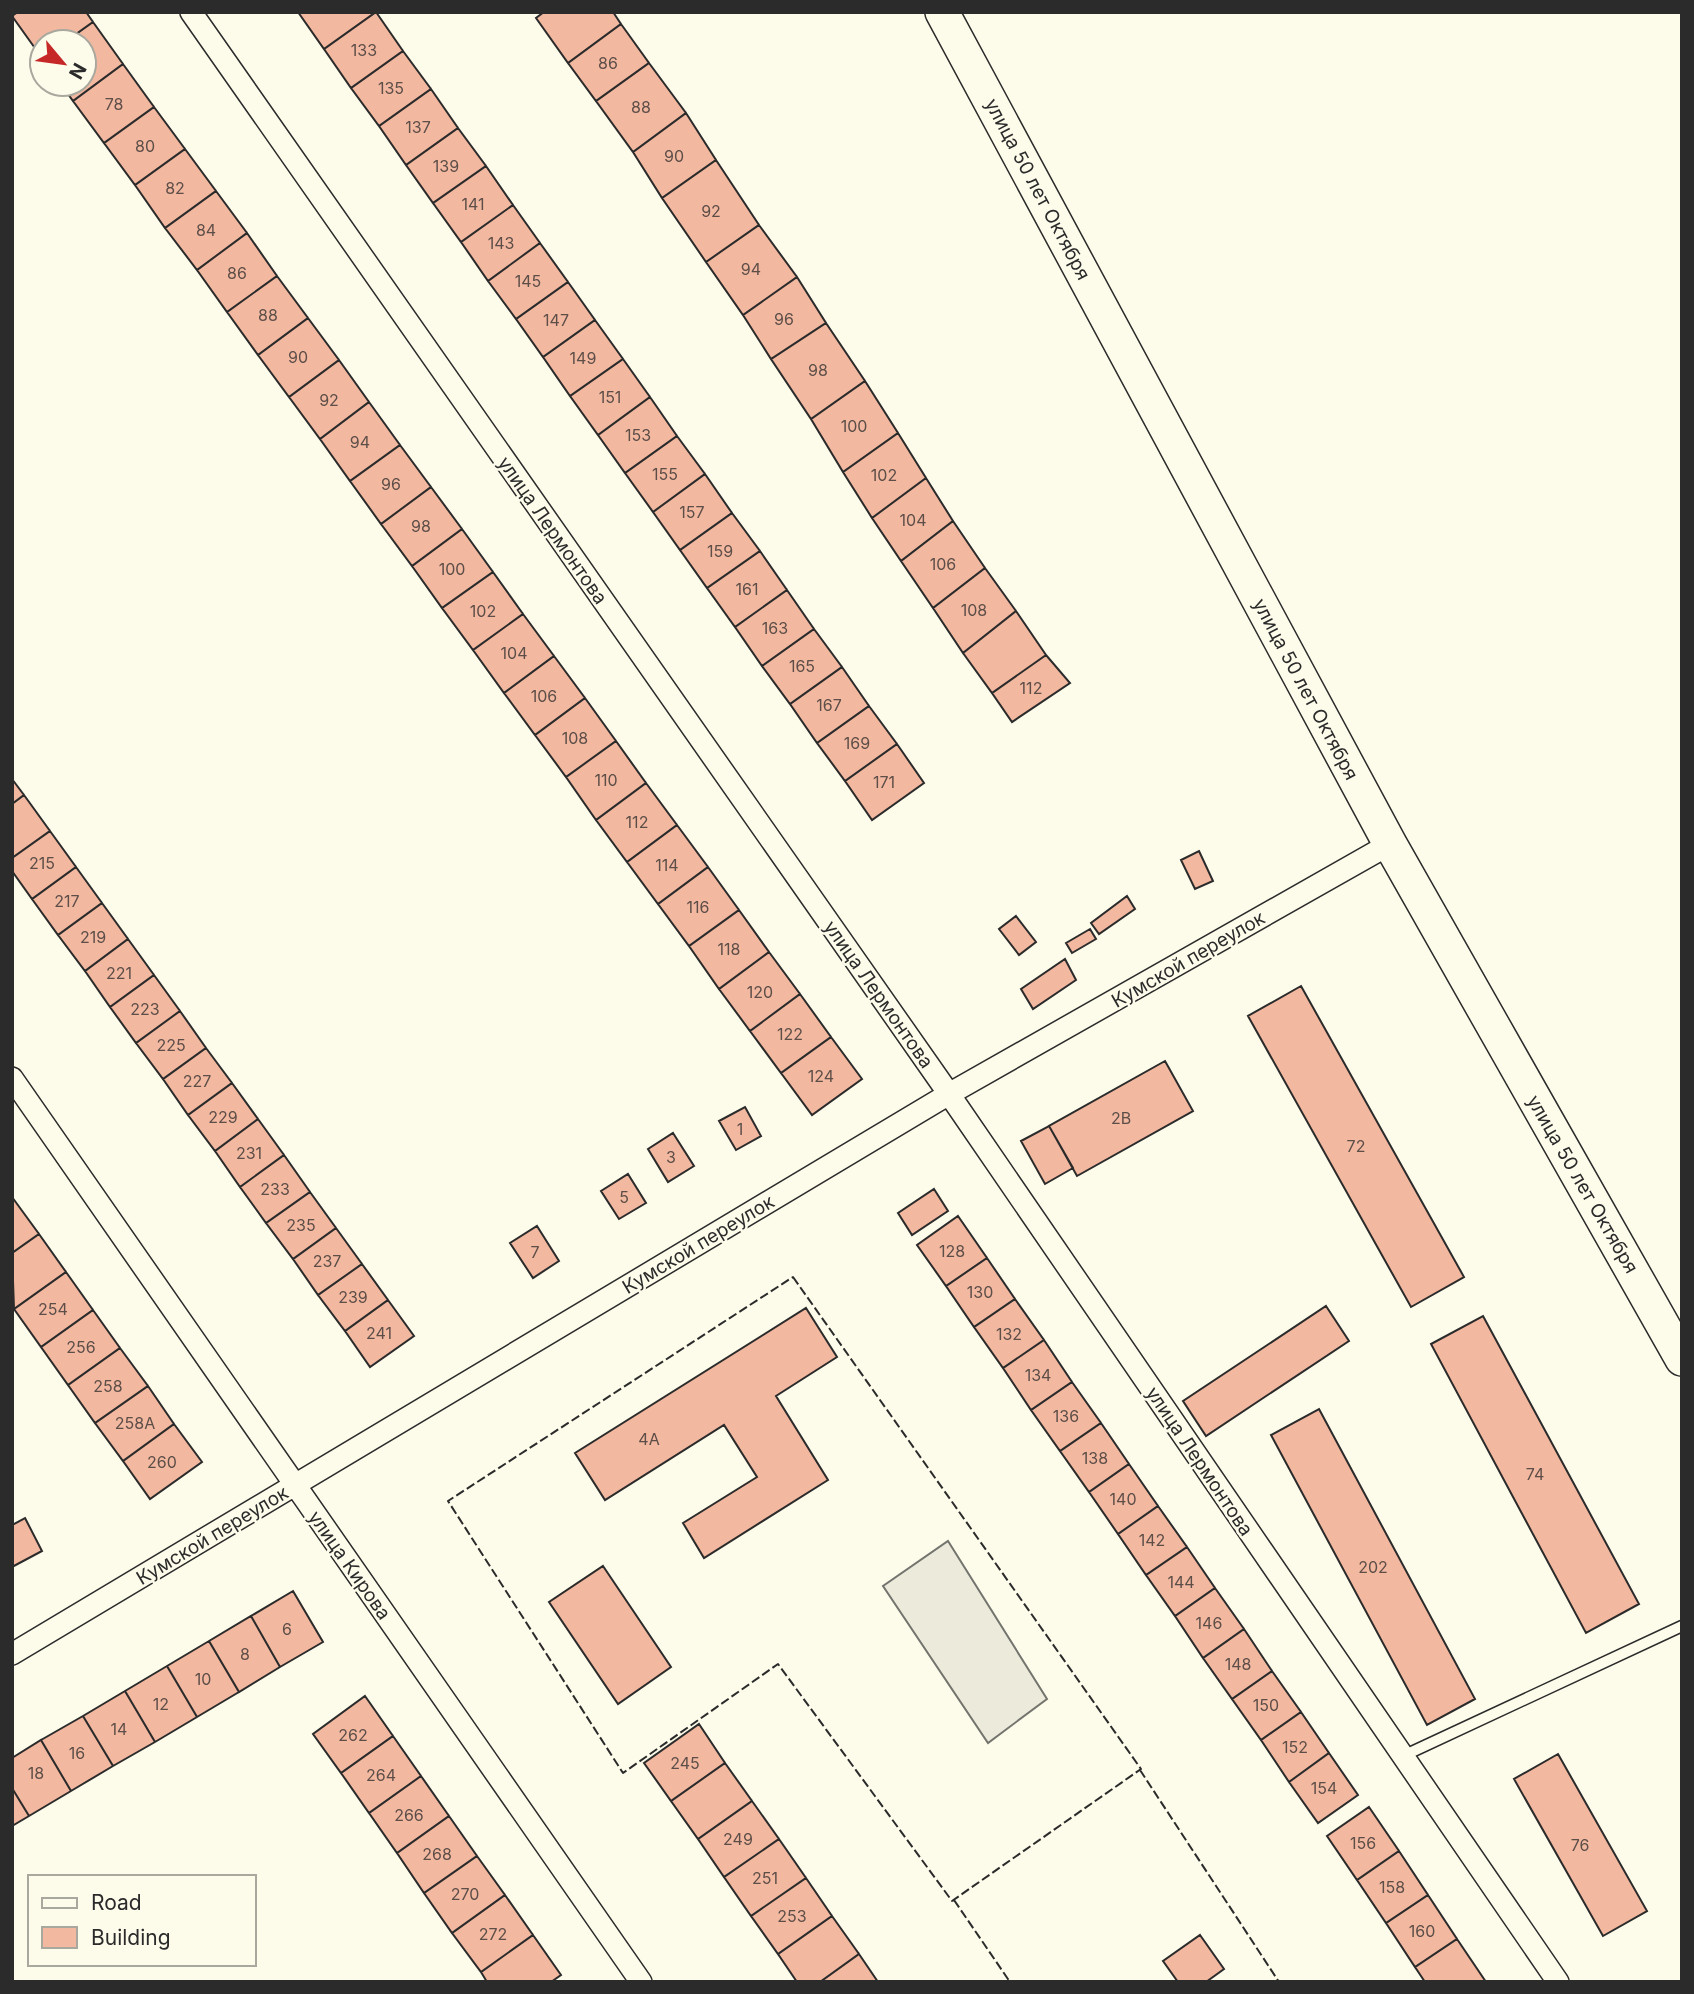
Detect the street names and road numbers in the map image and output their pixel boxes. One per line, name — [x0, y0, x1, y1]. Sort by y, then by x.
street label: улица 50 лет Октября — [980, 95, 1095, 284]
street label: улица Лермонтова — [493, 452, 612, 609]
street label: улица 50 лет Октября — [1248, 595, 1363, 784]
street label: Кумской переулок — [1108, 906, 1270, 1013]
street label: улица Лермонтова — [819, 916, 938, 1073]
street label: улица 50 лет Октября — [1522, 1091, 1643, 1277]
street label: Кумской переулок — [618, 1190, 779, 1299]
street label: улица Лермонтова — [1141, 1382, 1258, 1540]
street label: Кумской переулок — [132, 1481, 293, 1590]
street label: улица Кирова — [304, 1506, 396, 1624]

